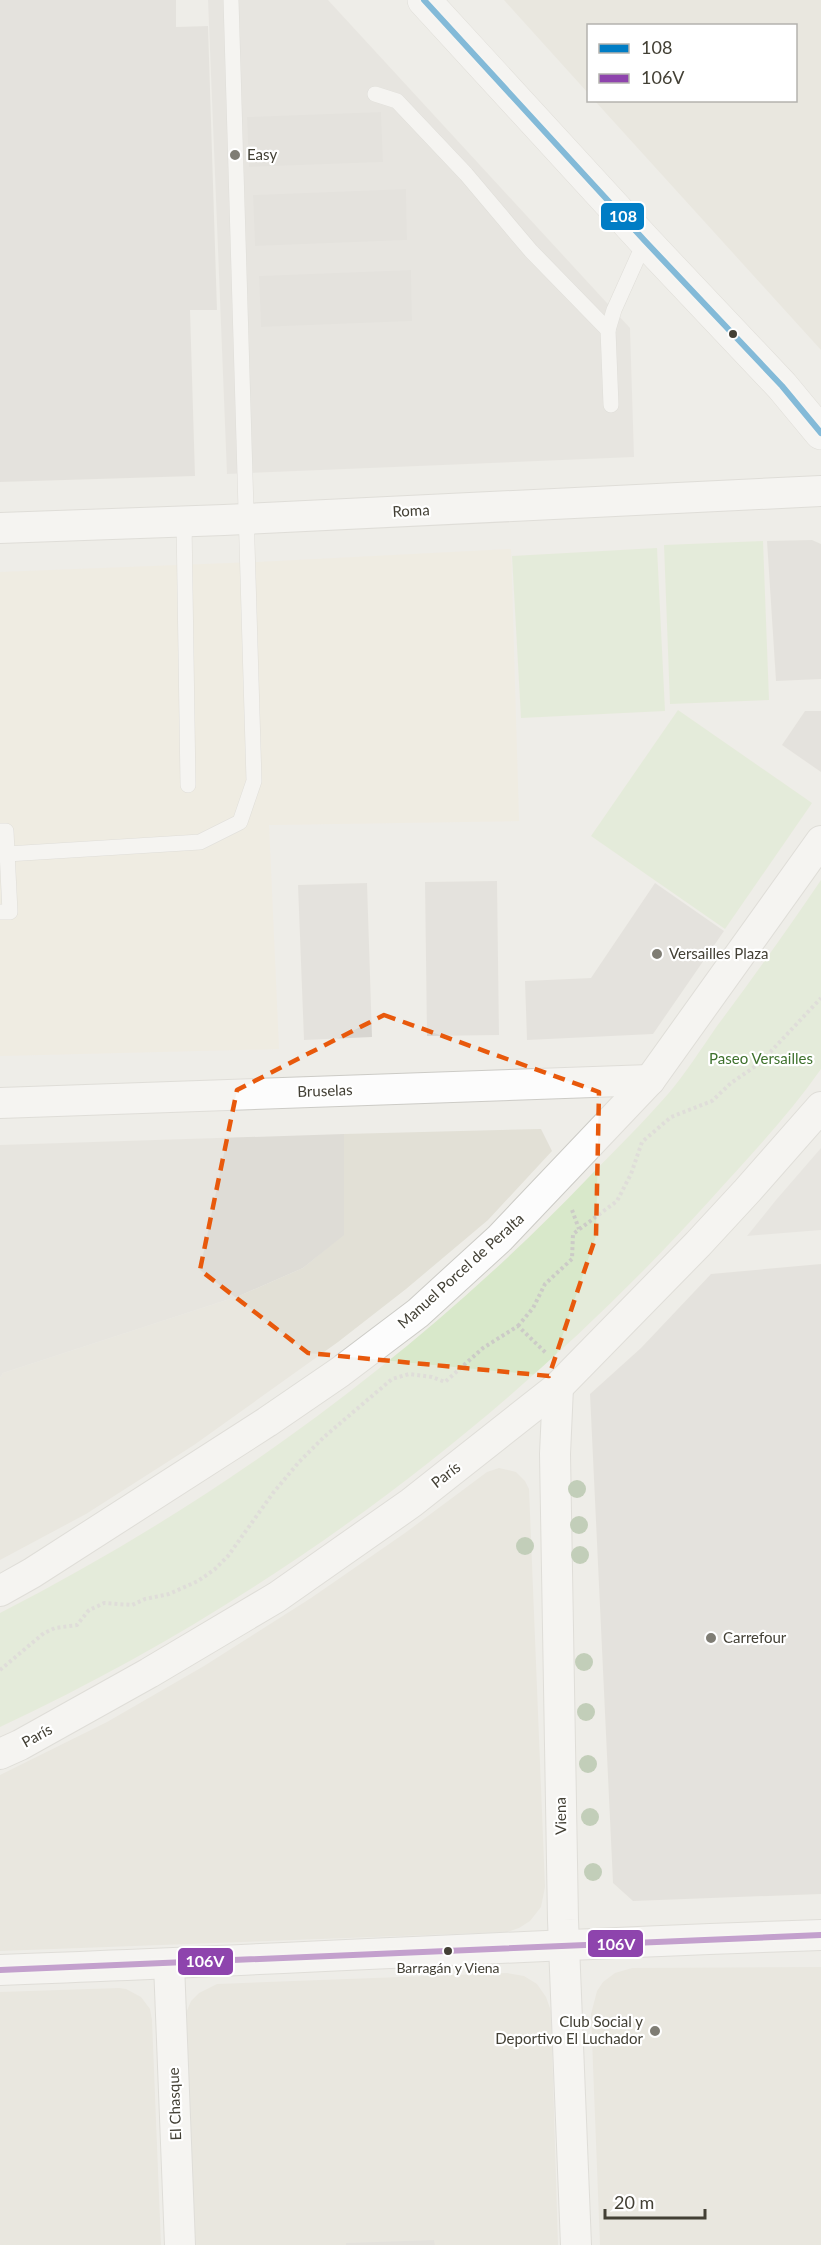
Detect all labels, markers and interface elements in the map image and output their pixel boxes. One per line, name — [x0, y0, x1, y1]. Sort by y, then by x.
legend — [587, 24, 797, 102]
text: 108 — [641, 36, 672, 58]
text: 106V — [641, 66, 685, 88]
place label: Easy — [247, 145, 277, 163]
marker: Easy — [228, 148, 242, 162]
line badge: 108 — [600, 202, 645, 231]
text: 108 — [609, 206, 637, 225]
unlabelled marker — [727, 328, 739, 340]
street label: Roma — [392, 500, 430, 520]
place label: Versailles Plaza — [669, 944, 768, 962]
marker: Versailles Plaza — [650, 947, 664, 961]
park label: Paseo Versailles — [709, 1049, 813, 1067]
street label: Bruselas — [297, 1080, 353, 1100]
street label: Manuel Porcel de Peralta — [393, 1209, 527, 1332]
street label: París — [427, 1457, 463, 1491]
place label: Carrefour — [723, 1628, 787, 1646]
marker: Carrefour — [704, 1631, 718, 1645]
street label: París — [18, 1720, 55, 1751]
street label: Viena — [551, 1797, 569, 1835]
line badge: 106V — [587, 1929, 644, 1958]
text: 106V — [597, 1934, 636, 1953]
marker: Barragán y Viena — [442, 1945, 454, 1957]
line badge: 106V — [177, 1947, 234, 1976]
text: 106V — [186, 1951, 225, 1970]
place label: Barragán y Viena — [396, 1959, 500, 1976]
place label: Club Social y Deportivo El Luchador — [495, 2012, 644, 2047]
marker: Club Social y Deportivo El Luchador — [648, 2024, 662, 2038]
street label: El Chasque — [164, 2067, 184, 2141]
scale bar — [605, 2182, 706, 2220]
text: 20 m — [614, 2191, 654, 2213]

